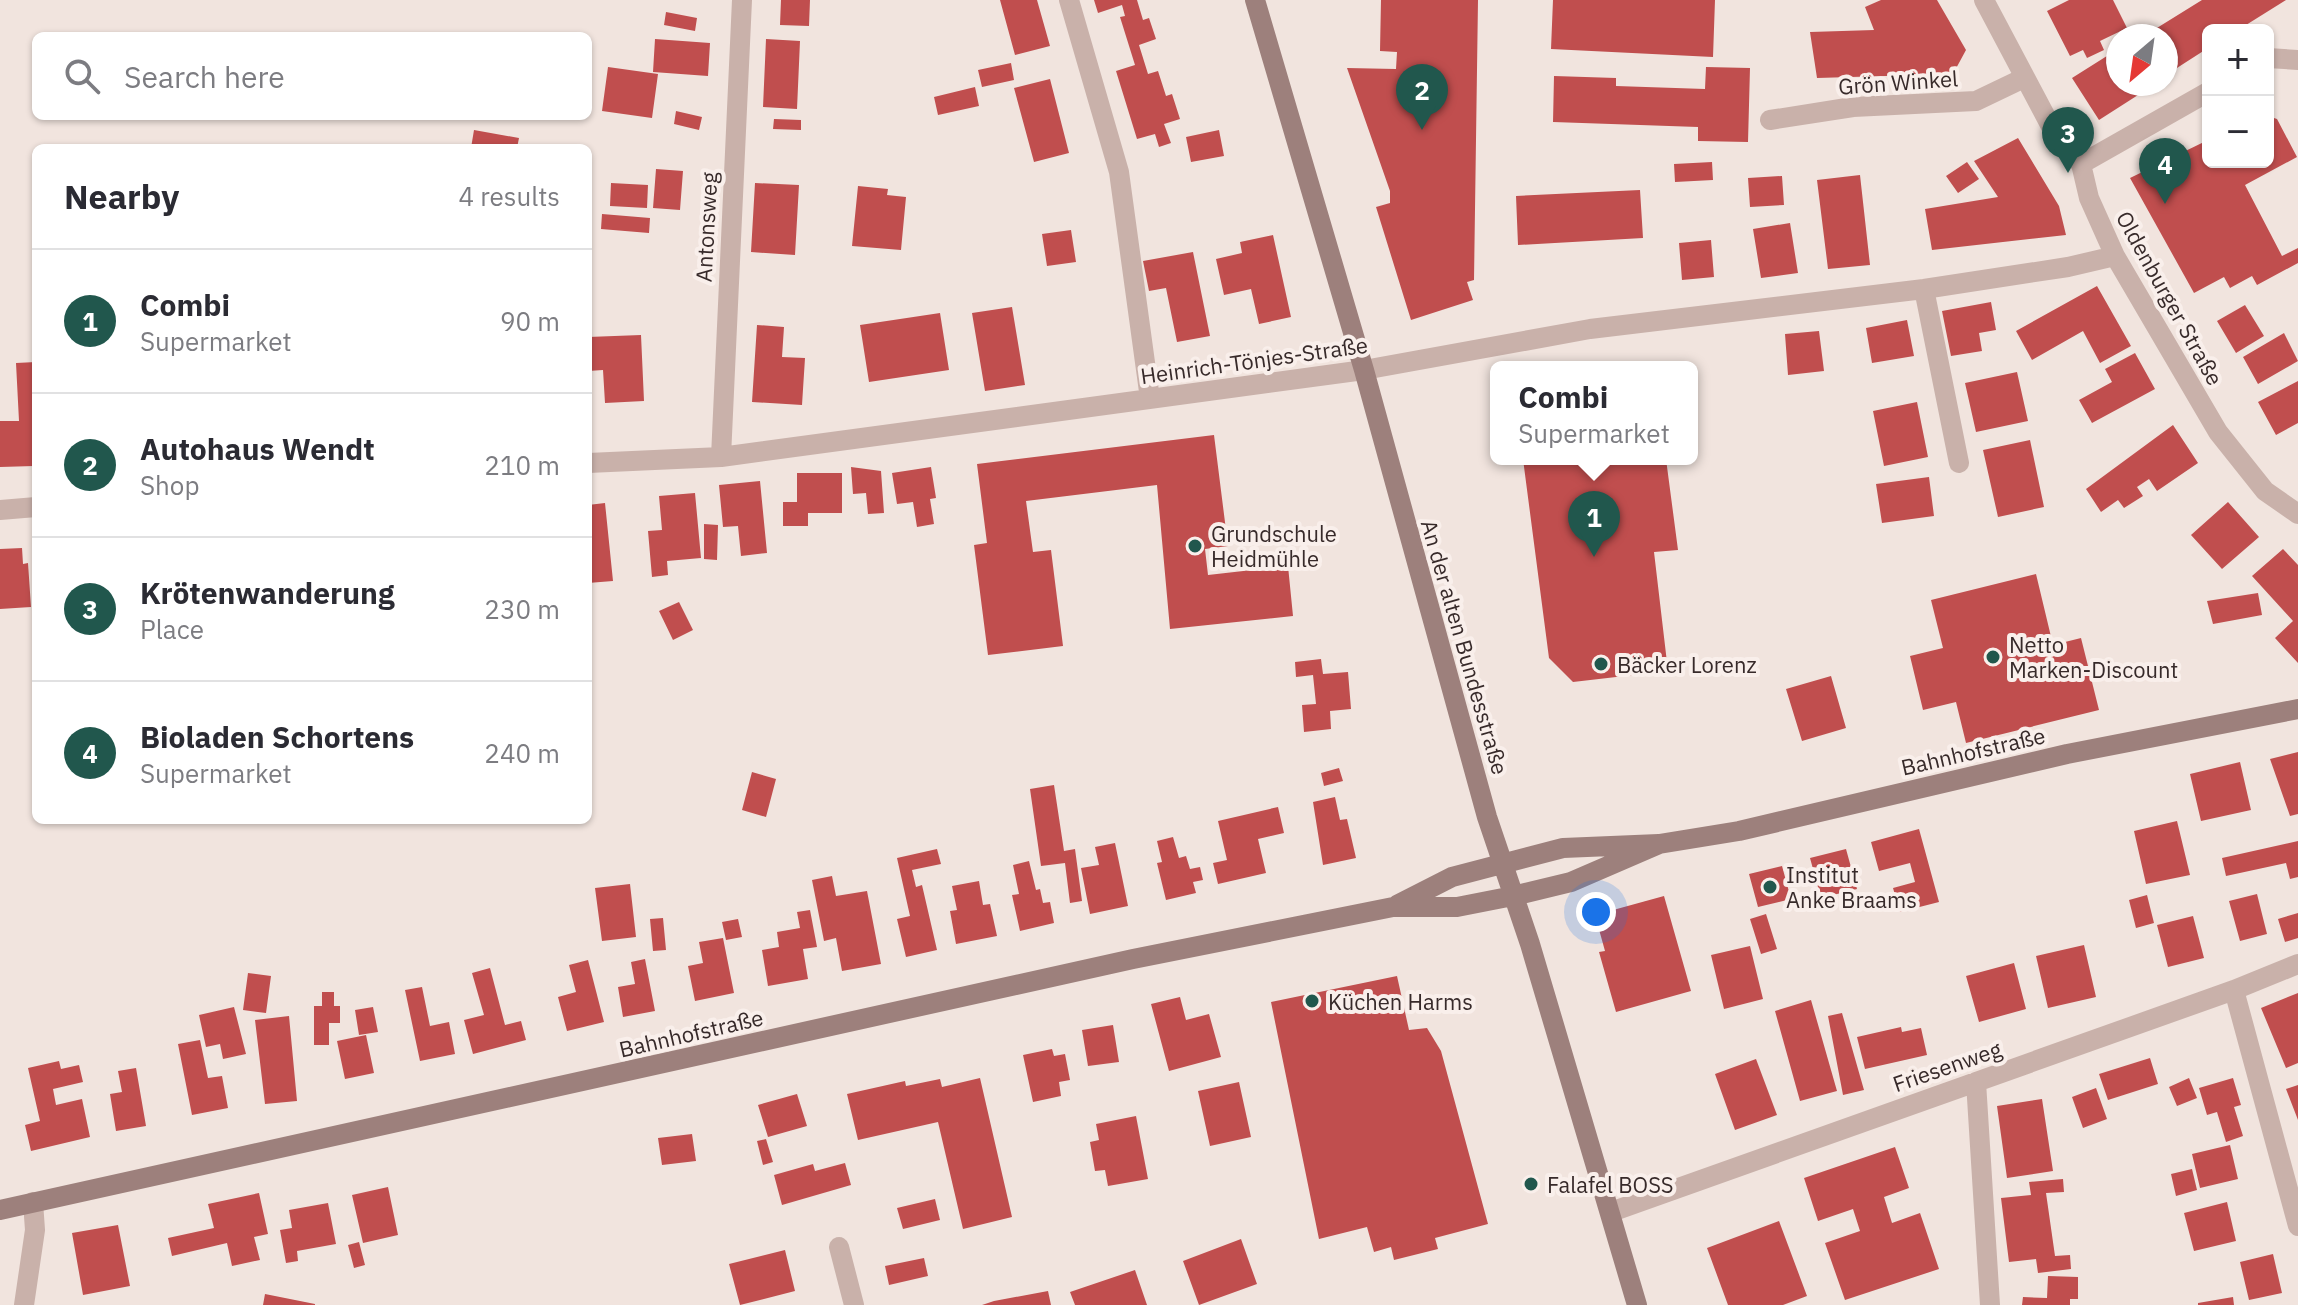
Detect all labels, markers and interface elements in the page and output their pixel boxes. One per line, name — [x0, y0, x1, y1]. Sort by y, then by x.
north arrow — [2106, 24, 2178, 96]
map controls — [2202, 24, 2274, 168]
button: + — [2202, 24, 2274, 96]
search box — [32, 32, 592, 120]
icon: search — [60, 54, 104, 98]
text: Search here — [124, 57, 285, 96]
street label: Grön Winkel — [1837, 63, 1959, 101]
pin: 2 — [1396, 64, 1448, 130]
button: − — [2202, 96, 2274, 168]
pin: 3 — [2042, 107, 2094, 173]
pin: 4 — [2139, 138, 2191, 204]
street label: Antonsweg — [689, 171, 723, 283]
text: Nearby — [64, 174, 179, 218]
text: 4 results — [458, 179, 560, 213]
street label: Oldenburger Straße — [2110, 206, 2230, 390]
text: Combi — [140, 285, 230, 324]
text: 1 — [82, 304, 98, 338]
text: 90 m — [500, 304, 560, 338]
text: Supermarket — [140, 324, 292, 358]
street label: Heinrich-Tönjes-Straße — [1138, 330, 1370, 390]
popup — [1490, 361, 1698, 465]
text: Combi — [1518, 377, 1608, 416]
text: Supermarket — [1518, 416, 1670, 450]
text: Autohaus Wendt — [140, 429, 375, 468]
text: 2 — [82, 448, 98, 482]
text: 210 m — [484, 448, 560, 482]
text: Shop — [140, 468, 200, 502]
pin: 1 — [1568, 491, 1620, 557]
street label: An der alten Bundesstraße — [1415, 516, 1515, 778]
place label: Grundschule Heidmühle — [1211, 519, 1337, 573]
marker: Grundschule Heidmühle — [1186, 537, 1204, 555]
text: Krötenwanderung — [140, 573, 395, 612]
text: 3 — [82, 592, 98, 626]
text: 230 m — [484, 592, 560, 626]
text: Place — [140, 612, 204, 646]
place label: Netto Marken-Discount — [2009, 630, 2178, 684]
marker: Netto Marken-Discount — [1984, 648, 2002, 666]
place label: Bäcker Lorenz — [1617, 650, 1757, 679]
marker: Bäcker Lorenz — [1592, 655, 1610, 673]
text: Bioladen Schortens — [140, 717, 414, 756]
street label: Bahnhofstraße — [1898, 720, 2048, 782]
text: 4 — [82, 736, 98, 770]
text: 240 m — [484, 736, 560, 770]
text: Supermarket — [140, 756, 292, 790]
place label: Institut Anke Braams — [1786, 860, 1917, 914]
marker: Institut Anke Braams — [1761, 878, 1779, 896]
your location — [1576, 892, 1616, 932]
place label: Küchen Harms — [1328, 987, 1473, 1016]
marker: Küchen Harms — [1303, 992, 1321, 1010]
street label: Bahnhofstraße — [616, 1002, 766, 1064]
street label: Friesenweg — [1889, 1034, 2006, 1098]
place label: Falafel BOSS — [1547, 1170, 1673, 1199]
marker: Falafel BOSS — [1522, 1175, 1540, 1193]

